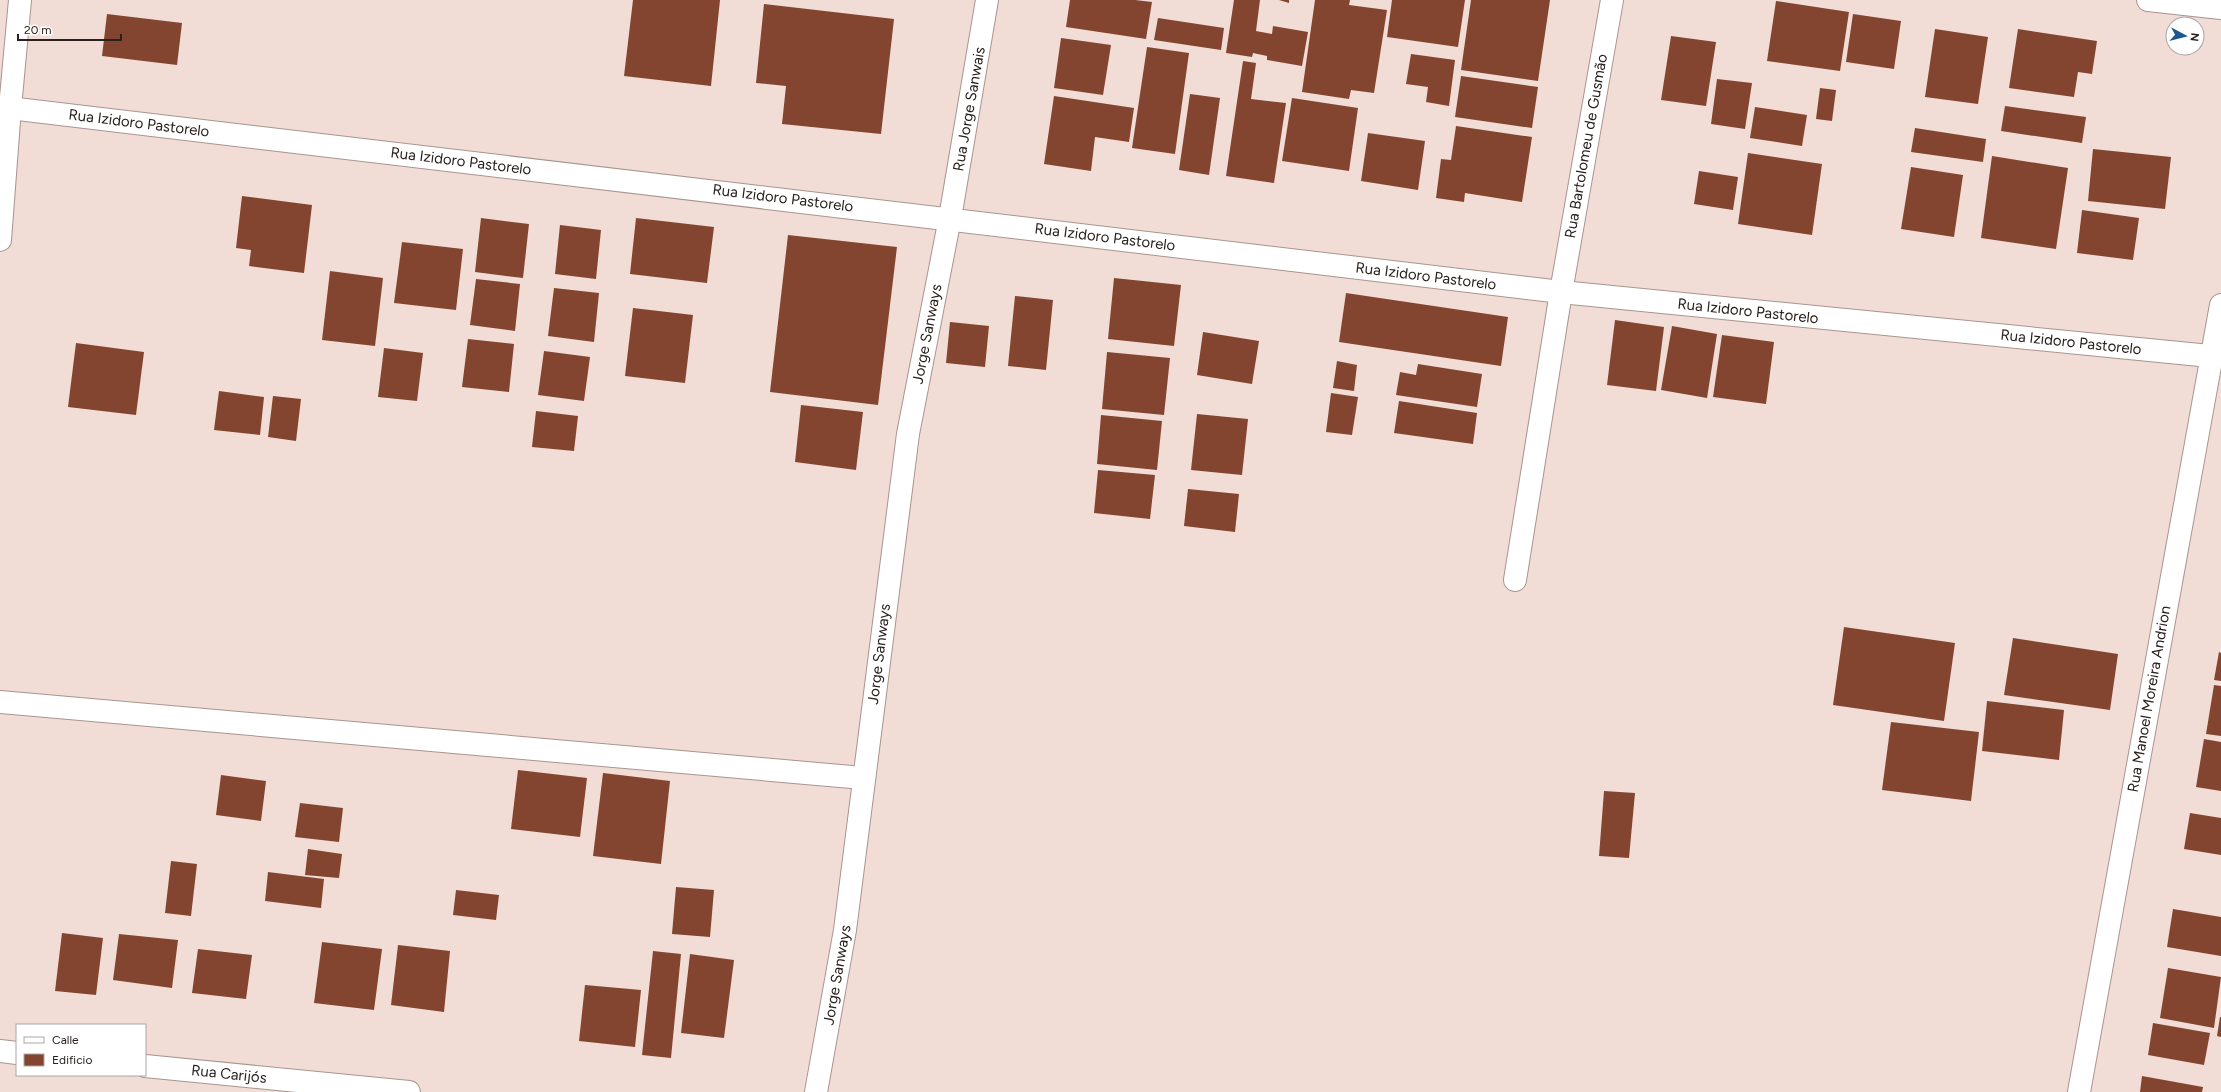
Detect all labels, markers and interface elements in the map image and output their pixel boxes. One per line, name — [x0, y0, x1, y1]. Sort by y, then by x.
scale bar — [18, 16, 121, 42]
north arrow — [2165, 16, 2205, 56]
text: 20 m — [24, 23, 52, 37]
text: N — [2187, 32, 2201, 42]
street label: Rua Jorge Sanwais — [949, 45, 989, 173]
street label: Rua Bartolomeu de Gusmão — [1561, 52, 1611, 240]
street label: Rua Izidoro Pastorelo — [68, 105, 211, 141]
street label: Rua Izidoro Pastorelo — [390, 143, 533, 179]
street label: Rua Izidoro Pastorelo — [712, 180, 855, 216]
street label: Rua Izidoro Pastorelo — [1034, 219, 1177, 255]
street label: Rua Izidoro Pastorelo — [1355, 258, 1498, 294]
street label: Jorge Sanways — [908, 283, 946, 385]
street label: Rua Izidoro Pastorelo — [1677, 295, 1820, 327]
street label: Rua Izidoro Pastorelo — [2000, 326, 2143, 358]
street label: Jorge Sanways — [864, 603, 894, 705]
street label: Rua Manoel Moreira Andrion — [2124, 604, 2174, 794]
street label: Jorge Sanways — [819, 924, 855, 1026]
legend — [16, 1024, 146, 1076]
text: Calle — [52, 1033, 79, 1047]
text: Edificio — [52, 1053, 92, 1067]
street label: Rua Carijós — [190, 1061, 268, 1087]

